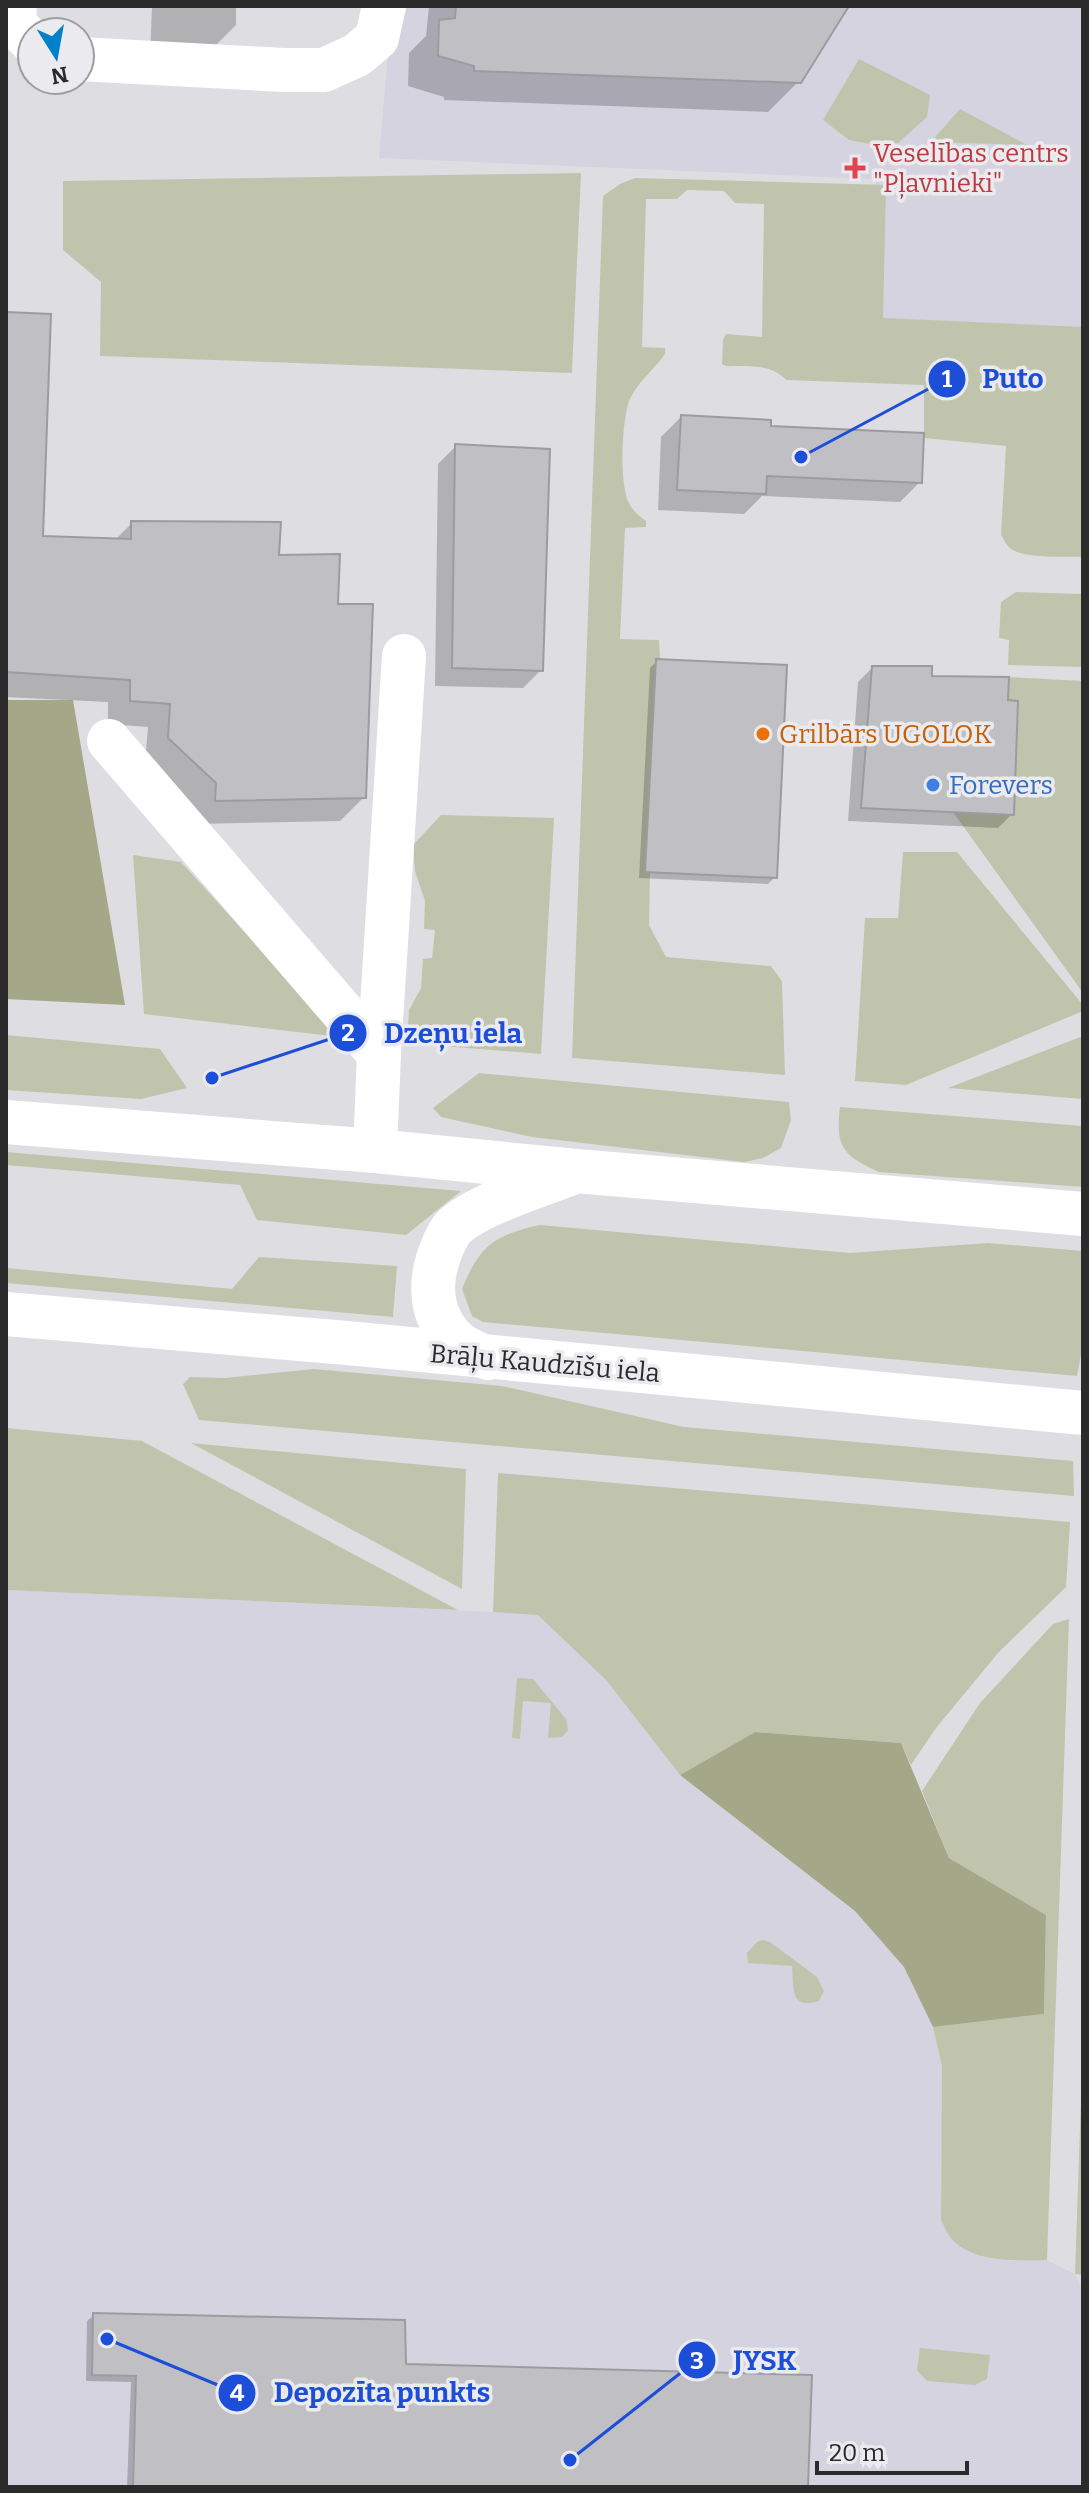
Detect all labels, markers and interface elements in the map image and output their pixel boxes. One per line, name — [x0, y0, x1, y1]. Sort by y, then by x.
north arrow — [16, 16, 96, 96]
text: N — [49, 60, 71, 90]
place label: Veselības centrs "Pļavnieki" — [873, 138, 1069, 200]
marker: Veselības centrs "Pļavnieki" — [844, 157, 866, 179]
callout: Puto — [927, 353, 1060, 405]
text: Puto — [982, 362, 1044, 395]
text: 1 — [942, 365, 953, 393]
place label: Grilbārs UGOLOK — [779, 719, 992, 750]
marker: Grilbārs UGOLOK — [754, 725, 772, 743]
place label: Forevers — [949, 770, 1053, 801]
marker: Forevers — [924, 776, 942, 794]
callout: Dzeņu iela — [328, 1007, 539, 1059]
text: Dzeņu iela — [384, 1017, 523, 1052]
text: 2 — [341, 1019, 355, 1047]
street label: Brāļu Kaudzīšu iela — [429, 1338, 661, 1390]
callout: JYSK — [677, 2334, 813, 2386]
text: JYSK — [731, 2344, 797, 2377]
text: 3 — [690, 2347, 704, 2375]
callout: Depozīta punkts — [217, 2367, 506, 2419]
text: Depozīta punkts — [274, 2376, 490, 2409]
text: 4 — [230, 2379, 245, 2407]
scale bar — [817, 2425, 967, 2475]
text: 20 m — [829, 2439, 885, 2467]

